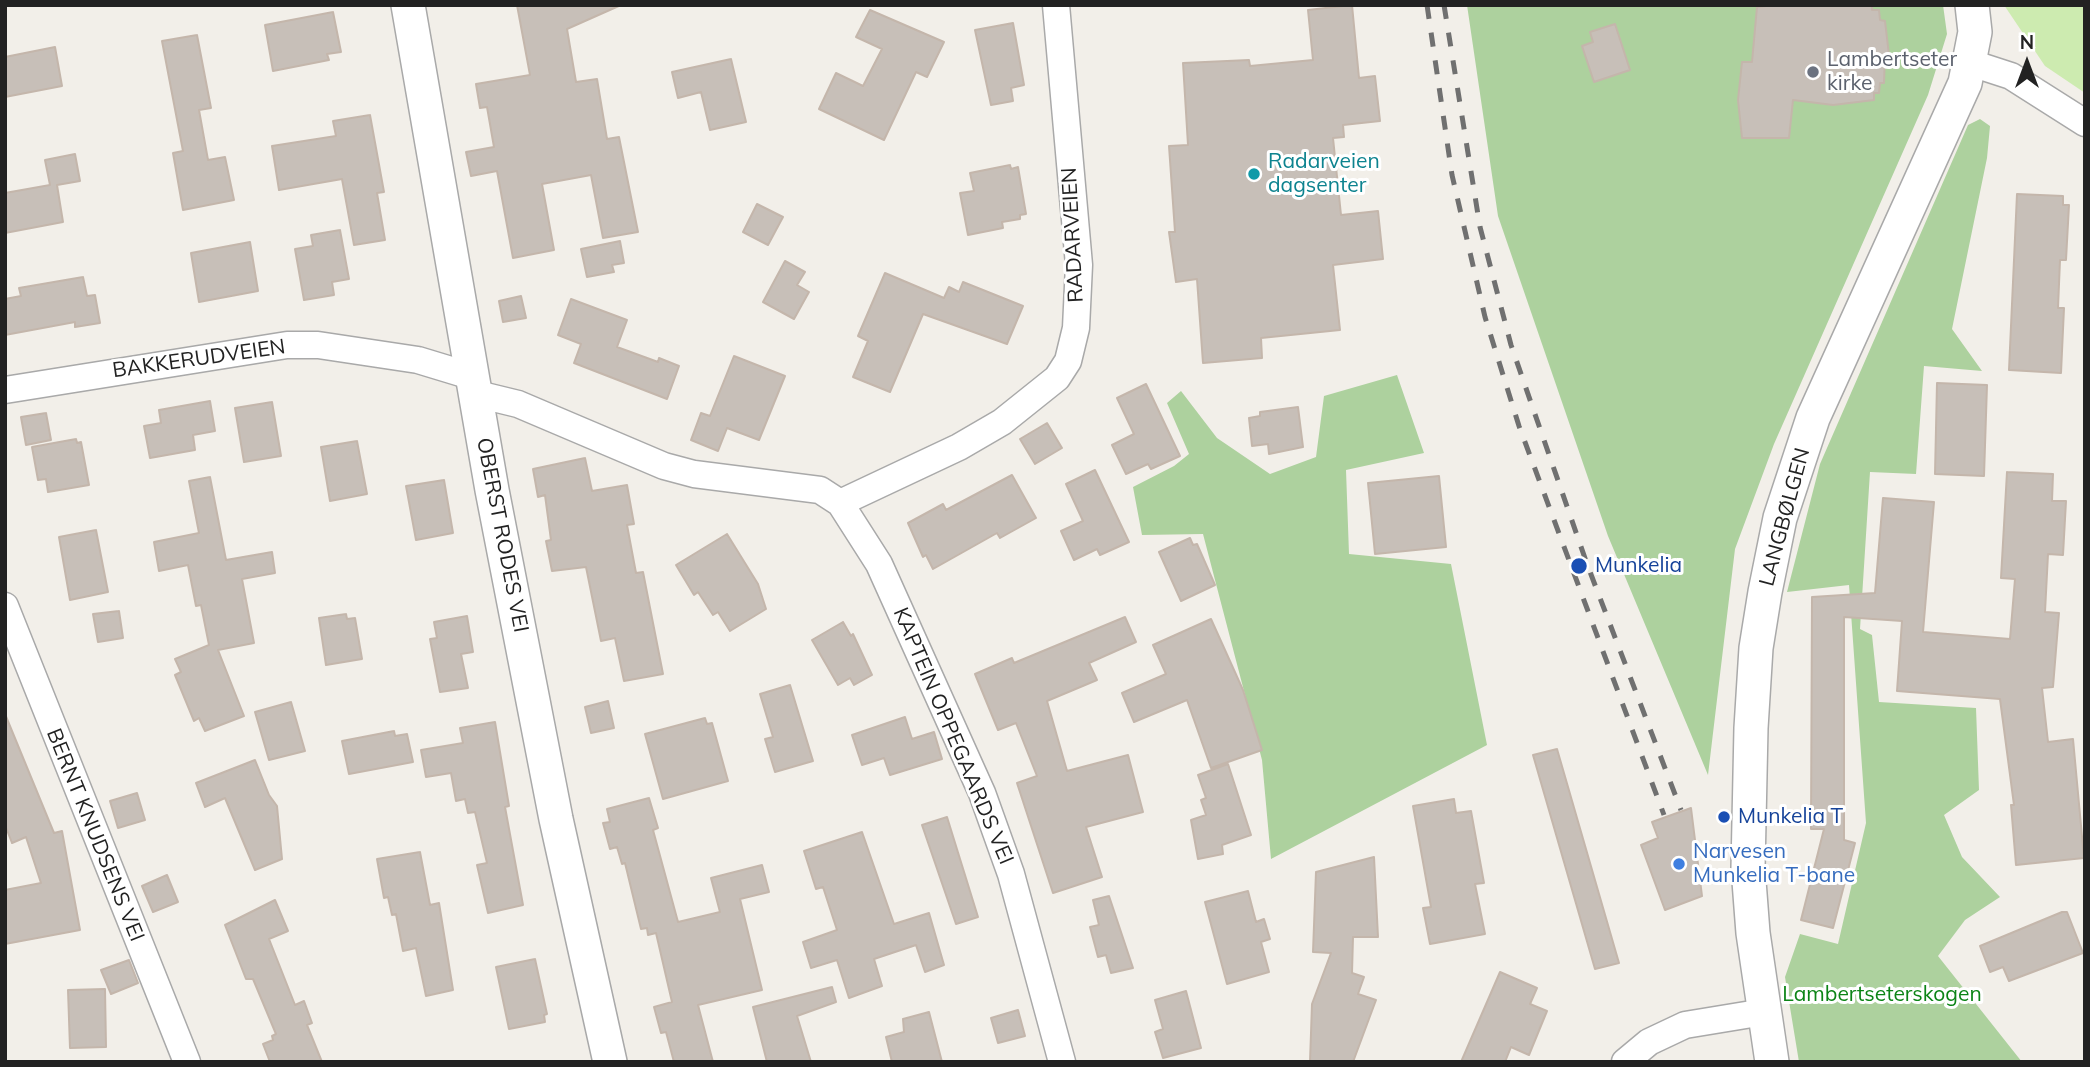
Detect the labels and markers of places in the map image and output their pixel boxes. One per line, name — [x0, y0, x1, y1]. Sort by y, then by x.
place label: Lambertseter kirke — [1827, 47, 1957, 97]
marker: Lambertseter kirke — [1805, 64, 1821, 80]
place label: Radarveien dagsenter — [1268, 149, 1380, 199]
marker: Radarveien dagsenter — [1246, 166, 1262, 182]
place label: Munkelia — [1595, 553, 1682, 579]
marker: Munkelia — [1569, 556, 1589, 576]
place label: Munkelia T — [1738, 804, 1843, 830]
marker: Munkelia T — [1716, 809, 1732, 825]
place label: Narvesen Munkelia T-bane — [1693, 839, 1855, 889]
marker: Narvesen Munkelia T-bane — [1671, 856, 1687, 872]

